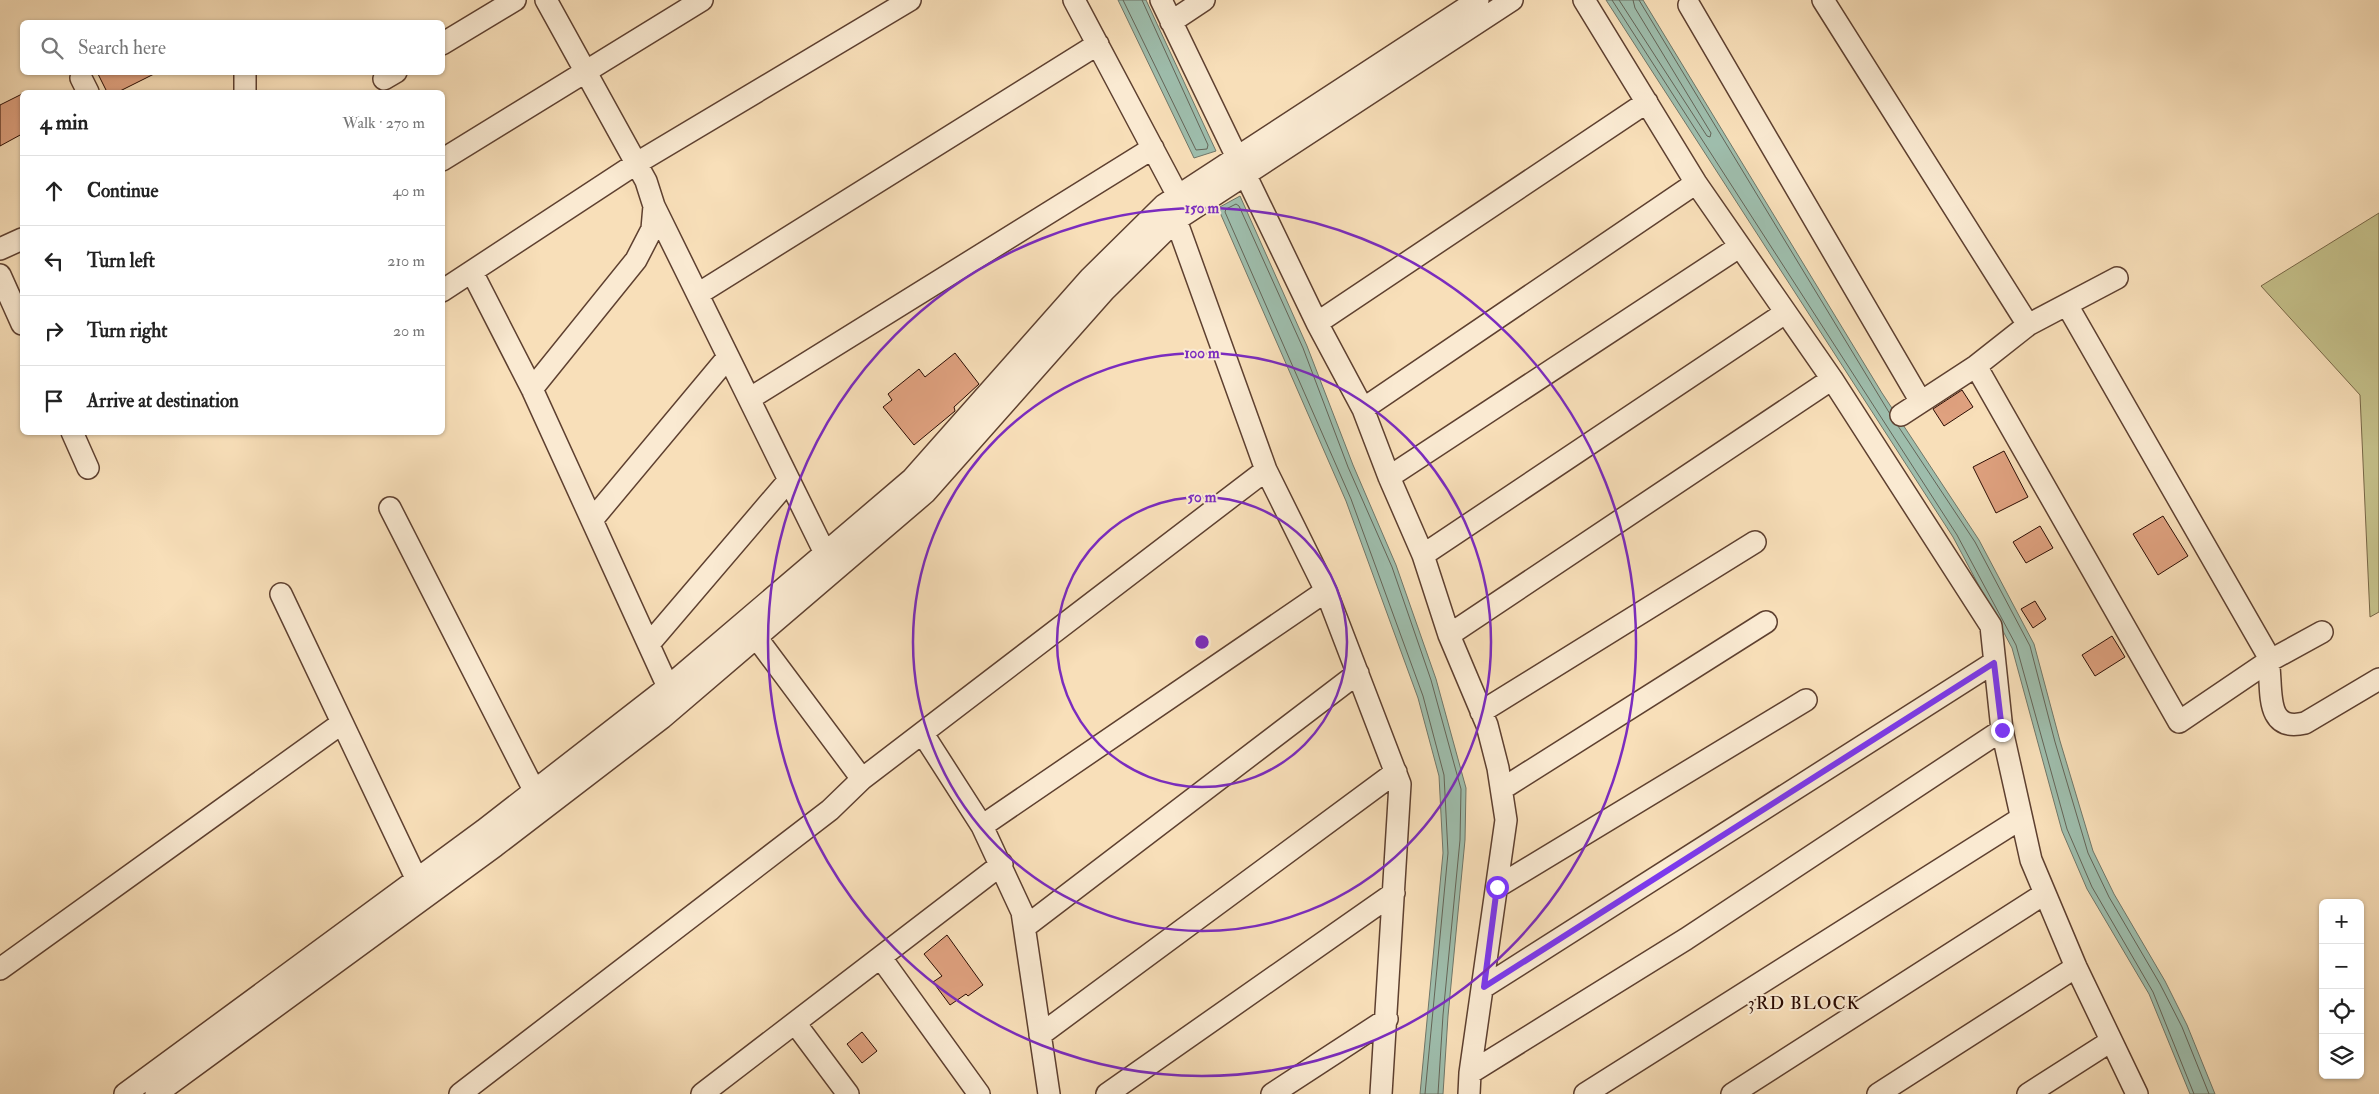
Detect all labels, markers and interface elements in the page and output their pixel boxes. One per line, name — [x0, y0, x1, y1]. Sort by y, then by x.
search box — [20, 20, 445, 75]
icon: search — [38, 34, 66, 62]
text: Search here — [78, 36, 166, 60]
text: 4 min — [40, 109, 88, 136]
text: Walk · 270 m — [343, 113, 425, 133]
icon: ahead — [40, 177, 68, 205]
text: Continue — [87, 179, 158, 203]
text: 40 m — [392, 181, 425, 201]
text: 150 m — [1185, 199, 1219, 218]
icon: left — [40, 247, 68, 275]
text: Turn left — [87, 249, 155, 273]
text: 210 m — [387, 251, 425, 271]
icon: right — [40, 317, 68, 345]
text: Turn right — [87, 319, 167, 343]
text: 20 m — [393, 321, 425, 341]
text: 100 m — [1184, 344, 1220, 363]
icon: arrive — [40, 387, 68, 415]
text: Arrive at destination — [87, 389, 239, 413]
text: 50 m — [1188, 488, 1217, 507]
centre of rings — [1193, 633, 1211, 651]
route end — [1991, 719, 2014, 742]
route start — [1486, 876, 1509, 899]
map controls — [2319, 899, 2364, 1079]
button: + — [2319, 899, 2364, 944]
button: − — [2319, 944, 2364, 989]
button: locate — [2319, 989, 2364, 1034]
district label: 3RD BLOCK — [1748, 992, 1860, 1015]
button: layers — [2319, 1034, 2364, 1079]

